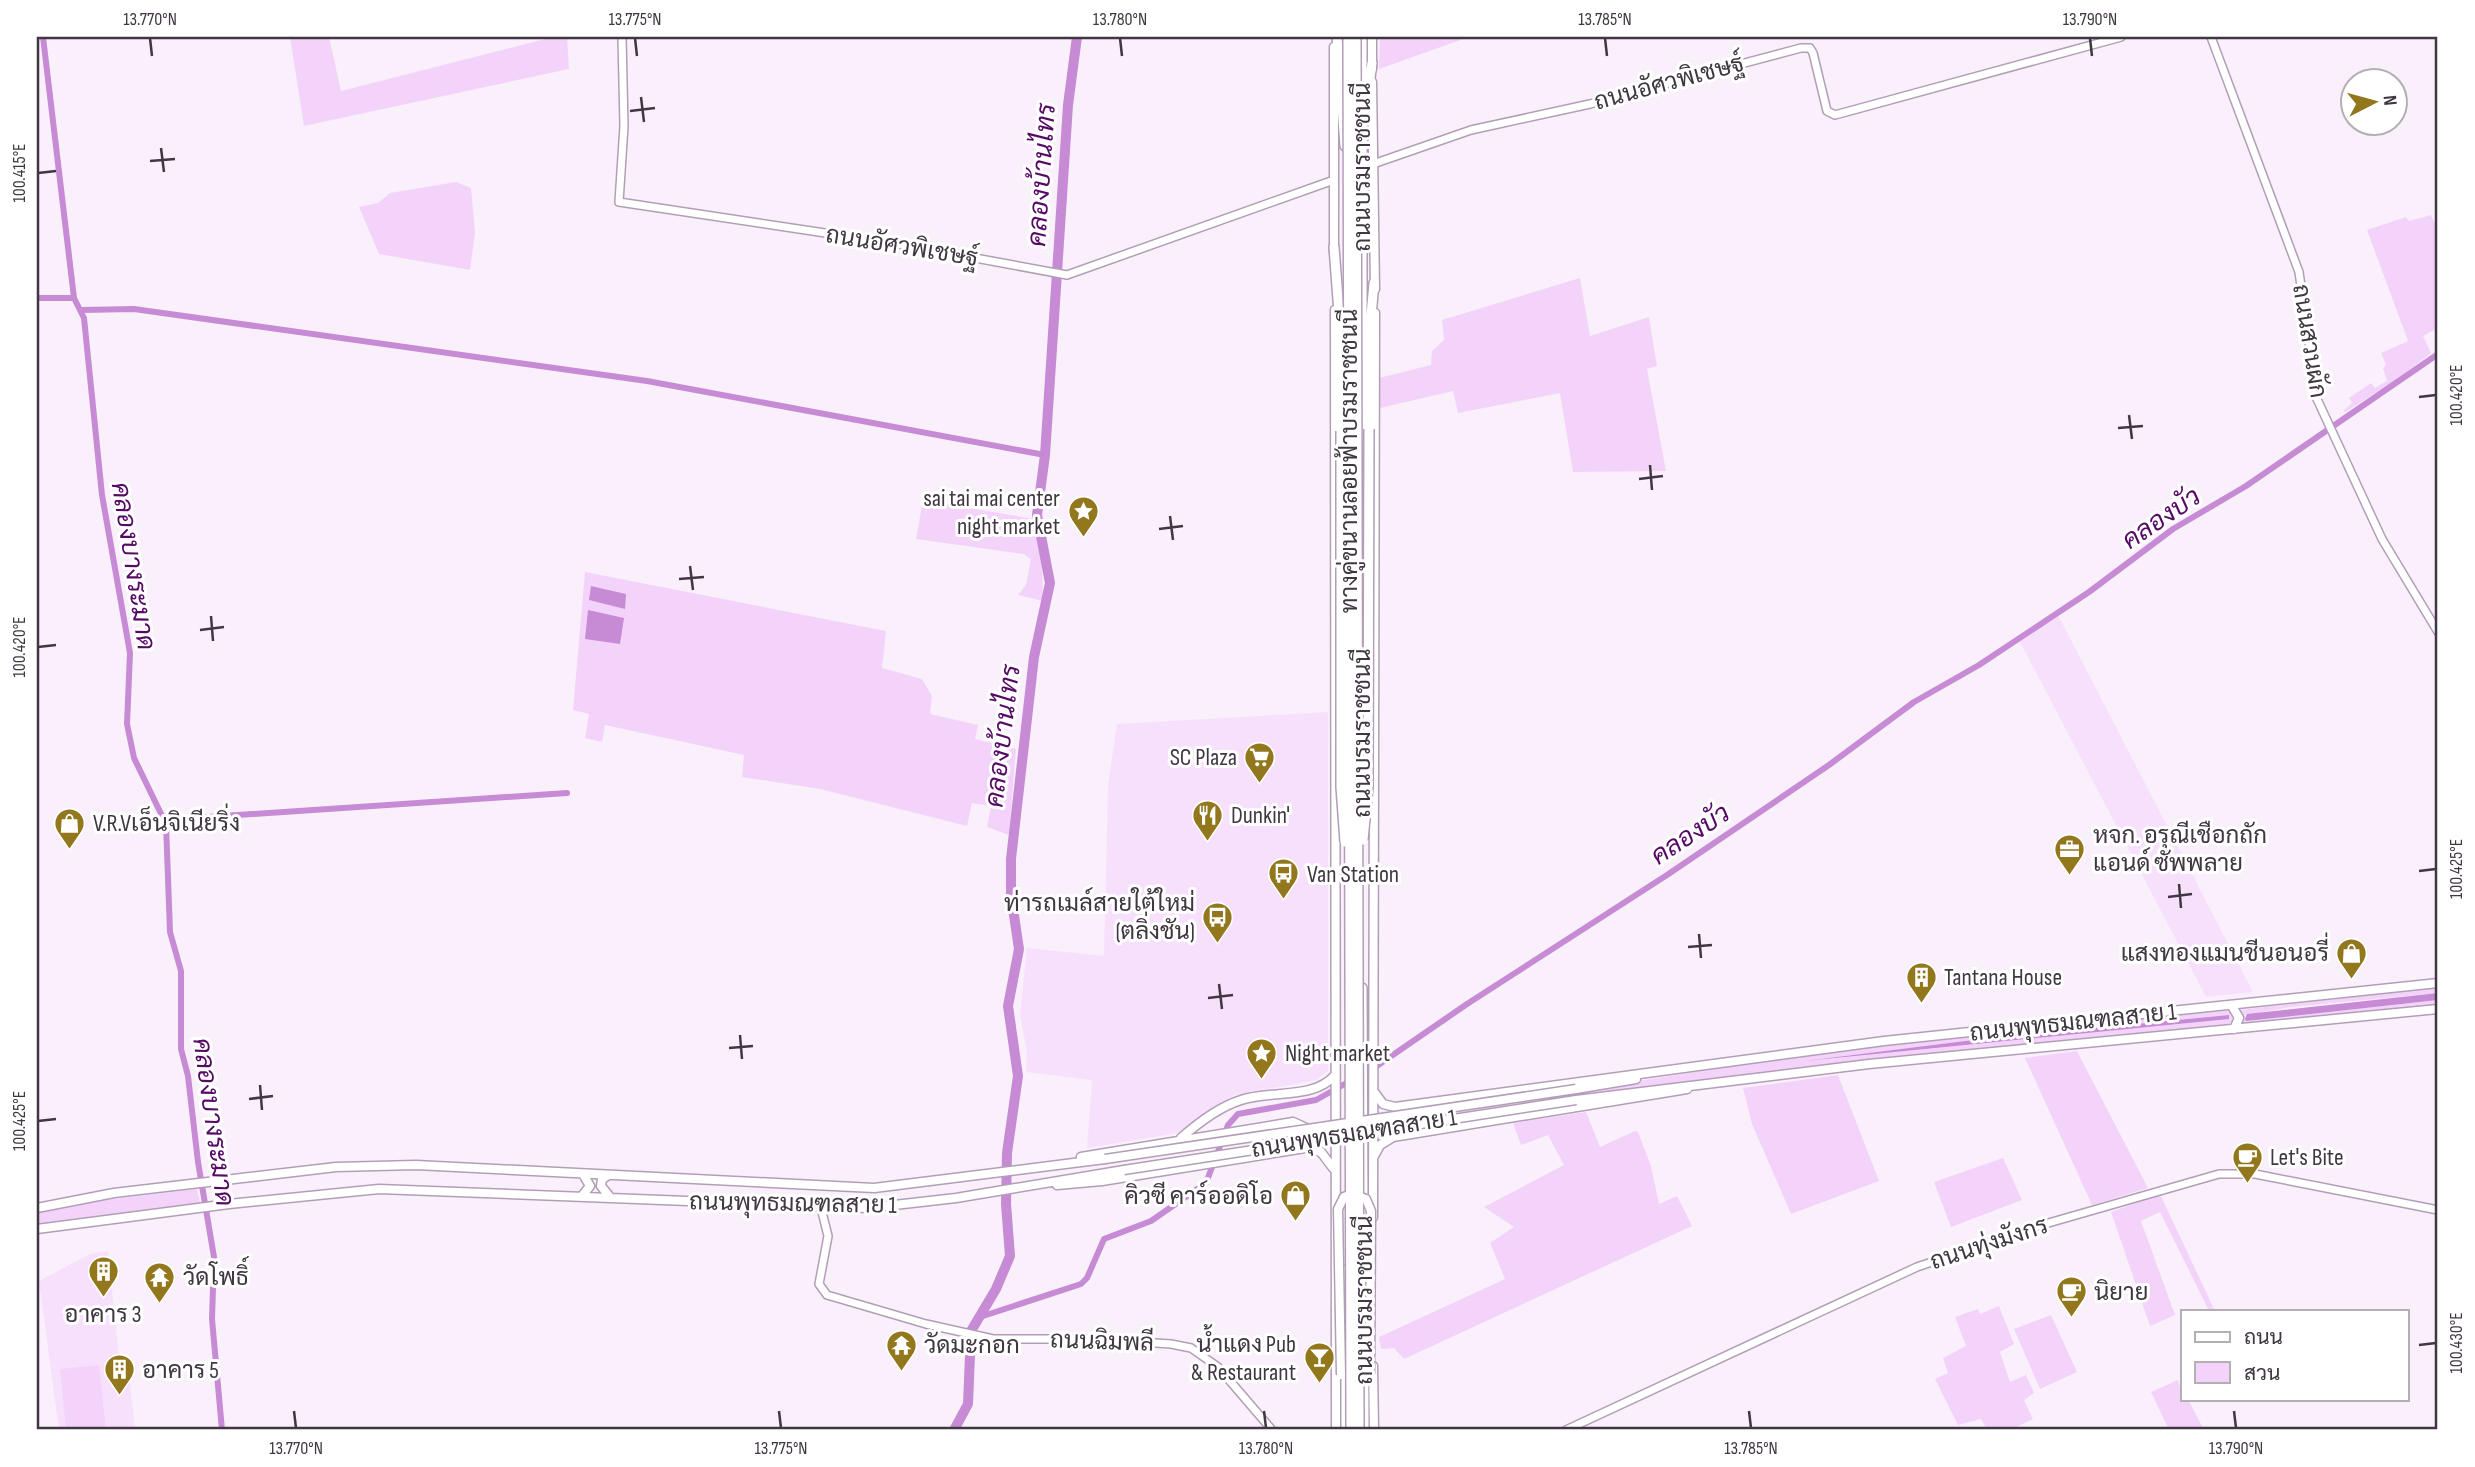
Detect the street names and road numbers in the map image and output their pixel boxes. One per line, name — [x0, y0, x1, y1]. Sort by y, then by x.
street label: ถนนอัศวพิเชษฐ์ — [1591, 47, 1747, 117]
street label: ถนนบรมราชชนนี — [1347, 82, 1377, 252]
street label: ถนนอัศวพิเชษฐ์ — [824, 218, 980, 274]
street label: ถนนสวนผัก — [2286, 282, 2333, 400]
street label: ทางคู่ขนานลอยฟ้าบรมราชชนนี — [1334, 309, 1366, 613]
street label: ถนนบรมราชชนนี — [1347, 648, 1377, 818]
street label: ถนนพุทธมณฑลสาย 1 — [1968, 997, 2179, 1049]
street label: ถนนพุทธมณฑลสาย 1 — [1249, 1103, 1460, 1165]
street label: ถนนพุทธมณฑลสาย 1 — [689, 1187, 898, 1221]
street label: ถนนทุ่งมังกร — [1927, 1211, 2052, 1277]
street label: ถนนบรมราชชนนี — [1349, 1215, 1379, 1385]
street label: ถนนฉิมพลี — [1049, 1324, 1155, 1358]

